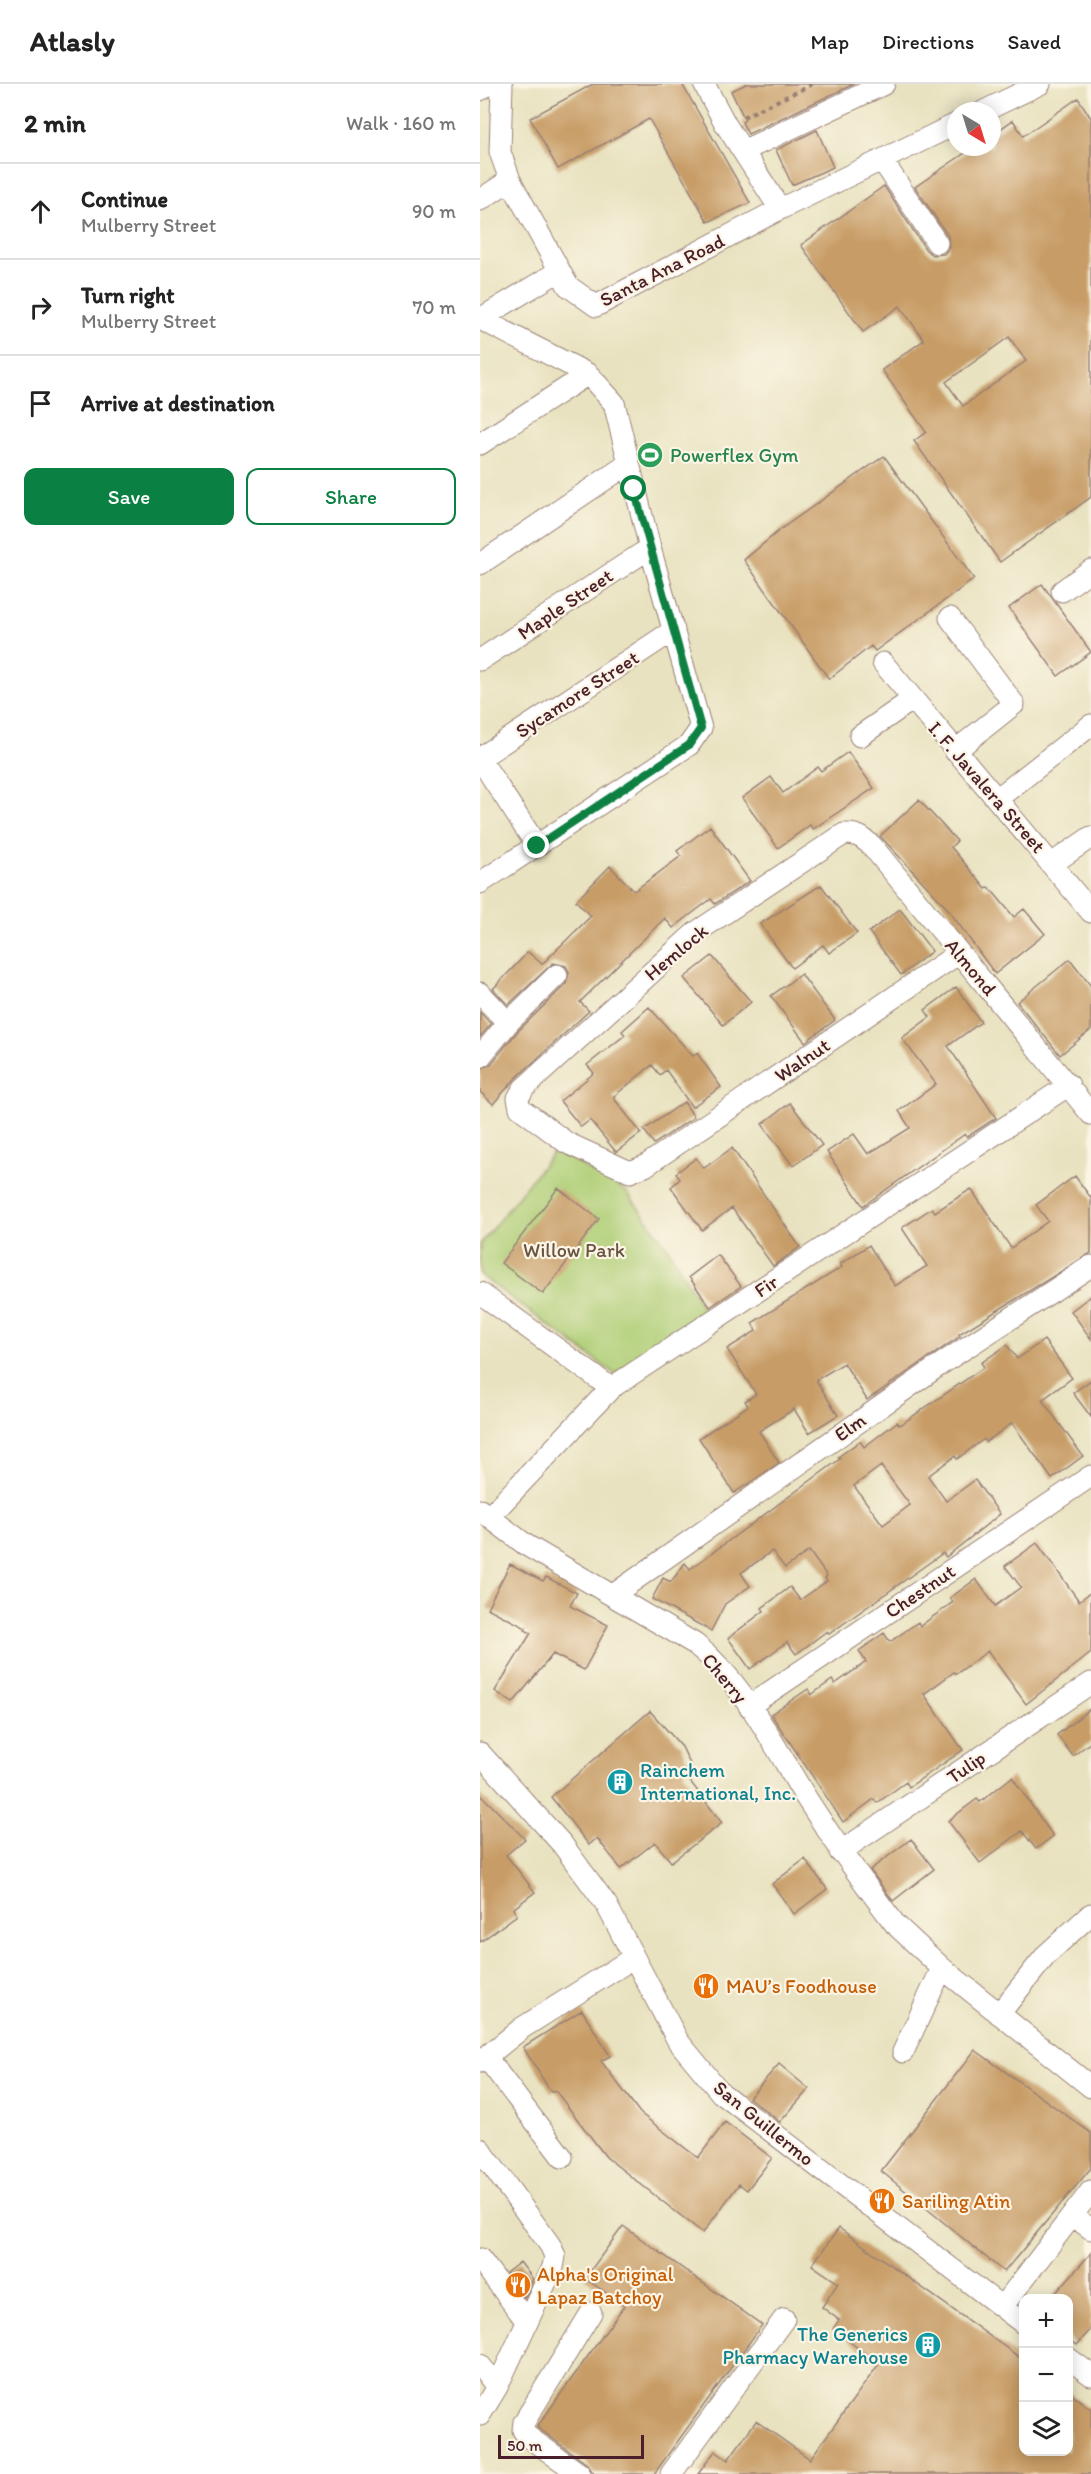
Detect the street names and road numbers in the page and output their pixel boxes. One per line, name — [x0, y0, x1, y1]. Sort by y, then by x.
street label: Santa Ana Road — [596, 228, 728, 312]
street label: Maple Street — [513, 563, 618, 645]
street label: Sycamore Street — [511, 645, 643, 743]
street label: I. F. Javalera Street — [923, 716, 1051, 858]
street label: Hemlock — [639, 918, 713, 986]
street label: Almond — [940, 934, 1002, 1000]
street label: Walnut — [770, 1033, 834, 1087]
street label: Fir — [750, 1270, 782, 1302]
street label: Elm — [830, 1408, 870, 1446]
street label: Chestnut — [880, 1559, 960, 1623]
street label: Cherry — [697, 1648, 753, 1708]
street label: Tulip — [942, 1745, 990, 1789]
street label: San Guillermo — [709, 2075, 819, 2171]

